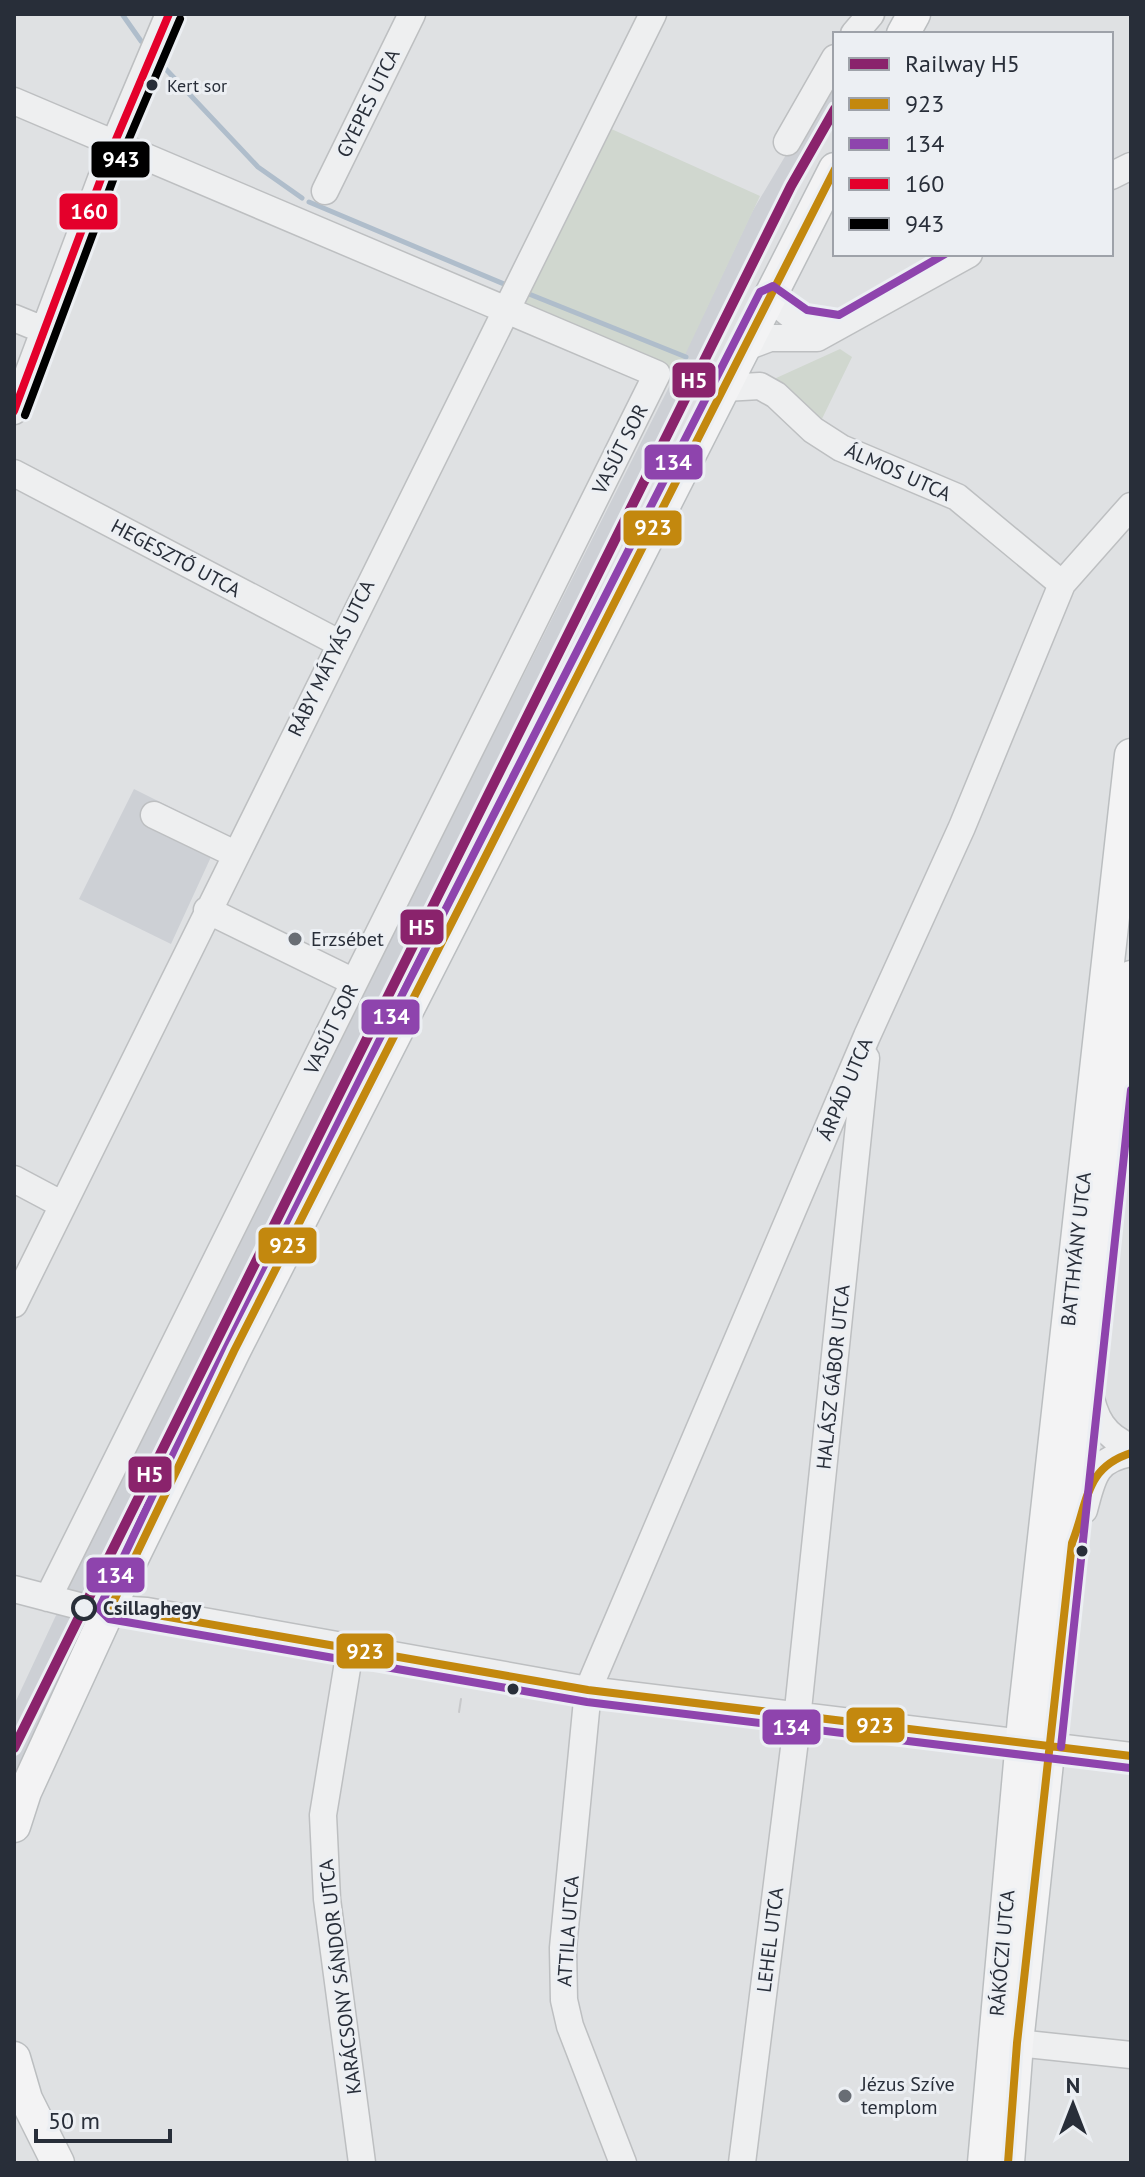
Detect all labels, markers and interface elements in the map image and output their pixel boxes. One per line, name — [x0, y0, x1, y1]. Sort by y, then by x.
legend — [833, 32, 1113, 256]
street label: GYEPES UTCA — [331, 44, 406, 162]
text: Railway H5 — [905, 48, 1020, 79]
place label: Kert sor — [167, 74, 227, 97]
marker: Kert sor — [144, 77, 160, 93]
text: 923 — [905, 88, 944, 119]
text: 134 — [905, 128, 944, 159]
line badge: 943 — [90, 140, 151, 179]
text: 943 — [102, 145, 140, 173]
text: 160 — [905, 168, 944, 199]
line badge: 160 — [58, 192, 119, 231]
text: 160 — [70, 197, 108, 225]
text: 943 — [905, 208, 944, 239]
line badge: H5 — [671, 361, 717, 399]
text: H5 — [681, 366, 707, 394]
street label: VASÚT SOR — [586, 400, 654, 499]
street label: ÁLMOS UTCA — [841, 437, 955, 507]
line badge: 134 — [643, 443, 704, 481]
text: 134 — [654, 448, 692, 476]
line badge: 923 — [622, 509, 683, 547]
street label: HEGESZTŐ UTCA — [107, 513, 246, 603]
text: 923 — [634, 513, 672, 541]
street label: RÁBY MÁTYÁS UTCA — [282, 575, 380, 741]
line badge: H5 — [399, 908, 445, 946]
text: H5 — [409, 913, 435, 941]
place label: Erzsébet — [311, 926, 384, 952]
marker: Erzsébet — [286, 930, 304, 948]
street label: VASÚT SOR — [297, 979, 364, 1079]
line badge: 134 — [360, 998, 421, 1036]
text: 134 — [372, 1002, 410, 1030]
street label: ÁRPÁD UTCA — [812, 1033, 878, 1144]
street label: BATTHYÁNY UTCA — [1055, 1170, 1097, 1327]
line badge: 923 — [257, 1226, 318, 1265]
text: 923 — [269, 1231, 307, 1259]
street label: HALÁSZ GÁBOR UTCA — [810, 1283, 856, 1471]
line badge: H5 — [127, 1455, 173, 1494]
text: H5 — [137, 1460, 163, 1488]
unlabelled marker — [1074, 1543, 1090, 1559]
line badge: 134 — [85, 1556, 146, 1594]
text: 134 — [96, 1561, 134, 1589]
place label: Csillaghegy — [103, 1595, 202, 1621]
marker: Csillaghegy — [72, 1596, 96, 1620]
line badge: 923 — [335, 1632, 395, 1670]
text: 923 — [346, 1637, 384, 1665]
unlabelled marker — [505, 1681, 521, 1697]
line badge: 923 — [845, 1706, 906, 1744]
line badge: 134 — [761, 1708, 822, 1746]
text: 923 — [856, 1711, 894, 1739]
text: 134 — [772, 1713, 810, 1741]
street label: KARÁCSONY SÁNDOR UTCA — [313, 1858, 367, 2096]
street label: ATTILA UTCA — [551, 1874, 585, 1987]
street label: LEHEL UTCA — [751, 1886, 789, 1994]
street label: RÁKÓCZI UTCA — [984, 1888, 1020, 2017]
north arrow — [1033, 2065, 1113, 2145]
place label: Jézus Szíve templom — [860, 2071, 955, 2120]
text: N — [1066, 2071, 1080, 2099]
marker: Jézus Szíve templom — [836, 2087, 854, 2105]
scale bar — [36, 2093, 170, 2143]
text: 50 m — [48, 2105, 100, 2136]

